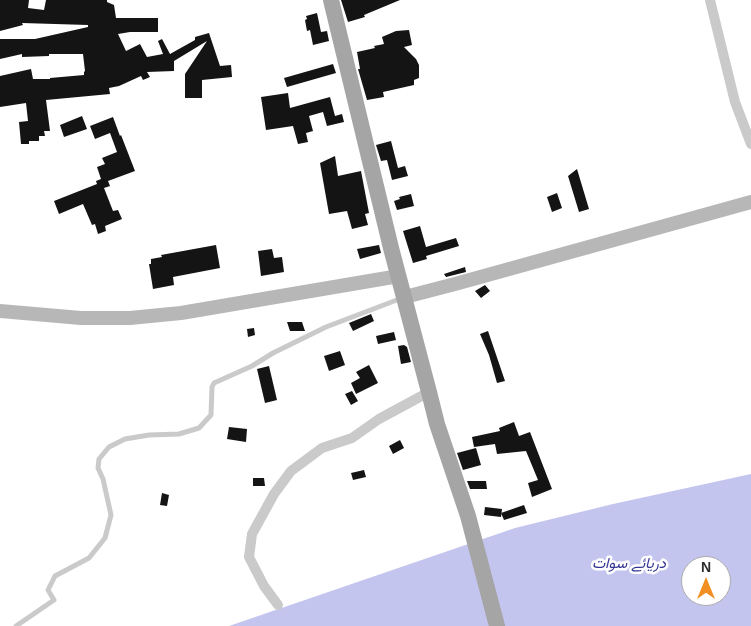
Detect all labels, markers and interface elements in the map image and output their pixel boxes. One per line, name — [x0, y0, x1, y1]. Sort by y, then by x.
water label: دریائے سوات — [592, 555, 666, 573]
north arrow — [681, 556, 731, 606]
text: N — [701, 559, 711, 575]

